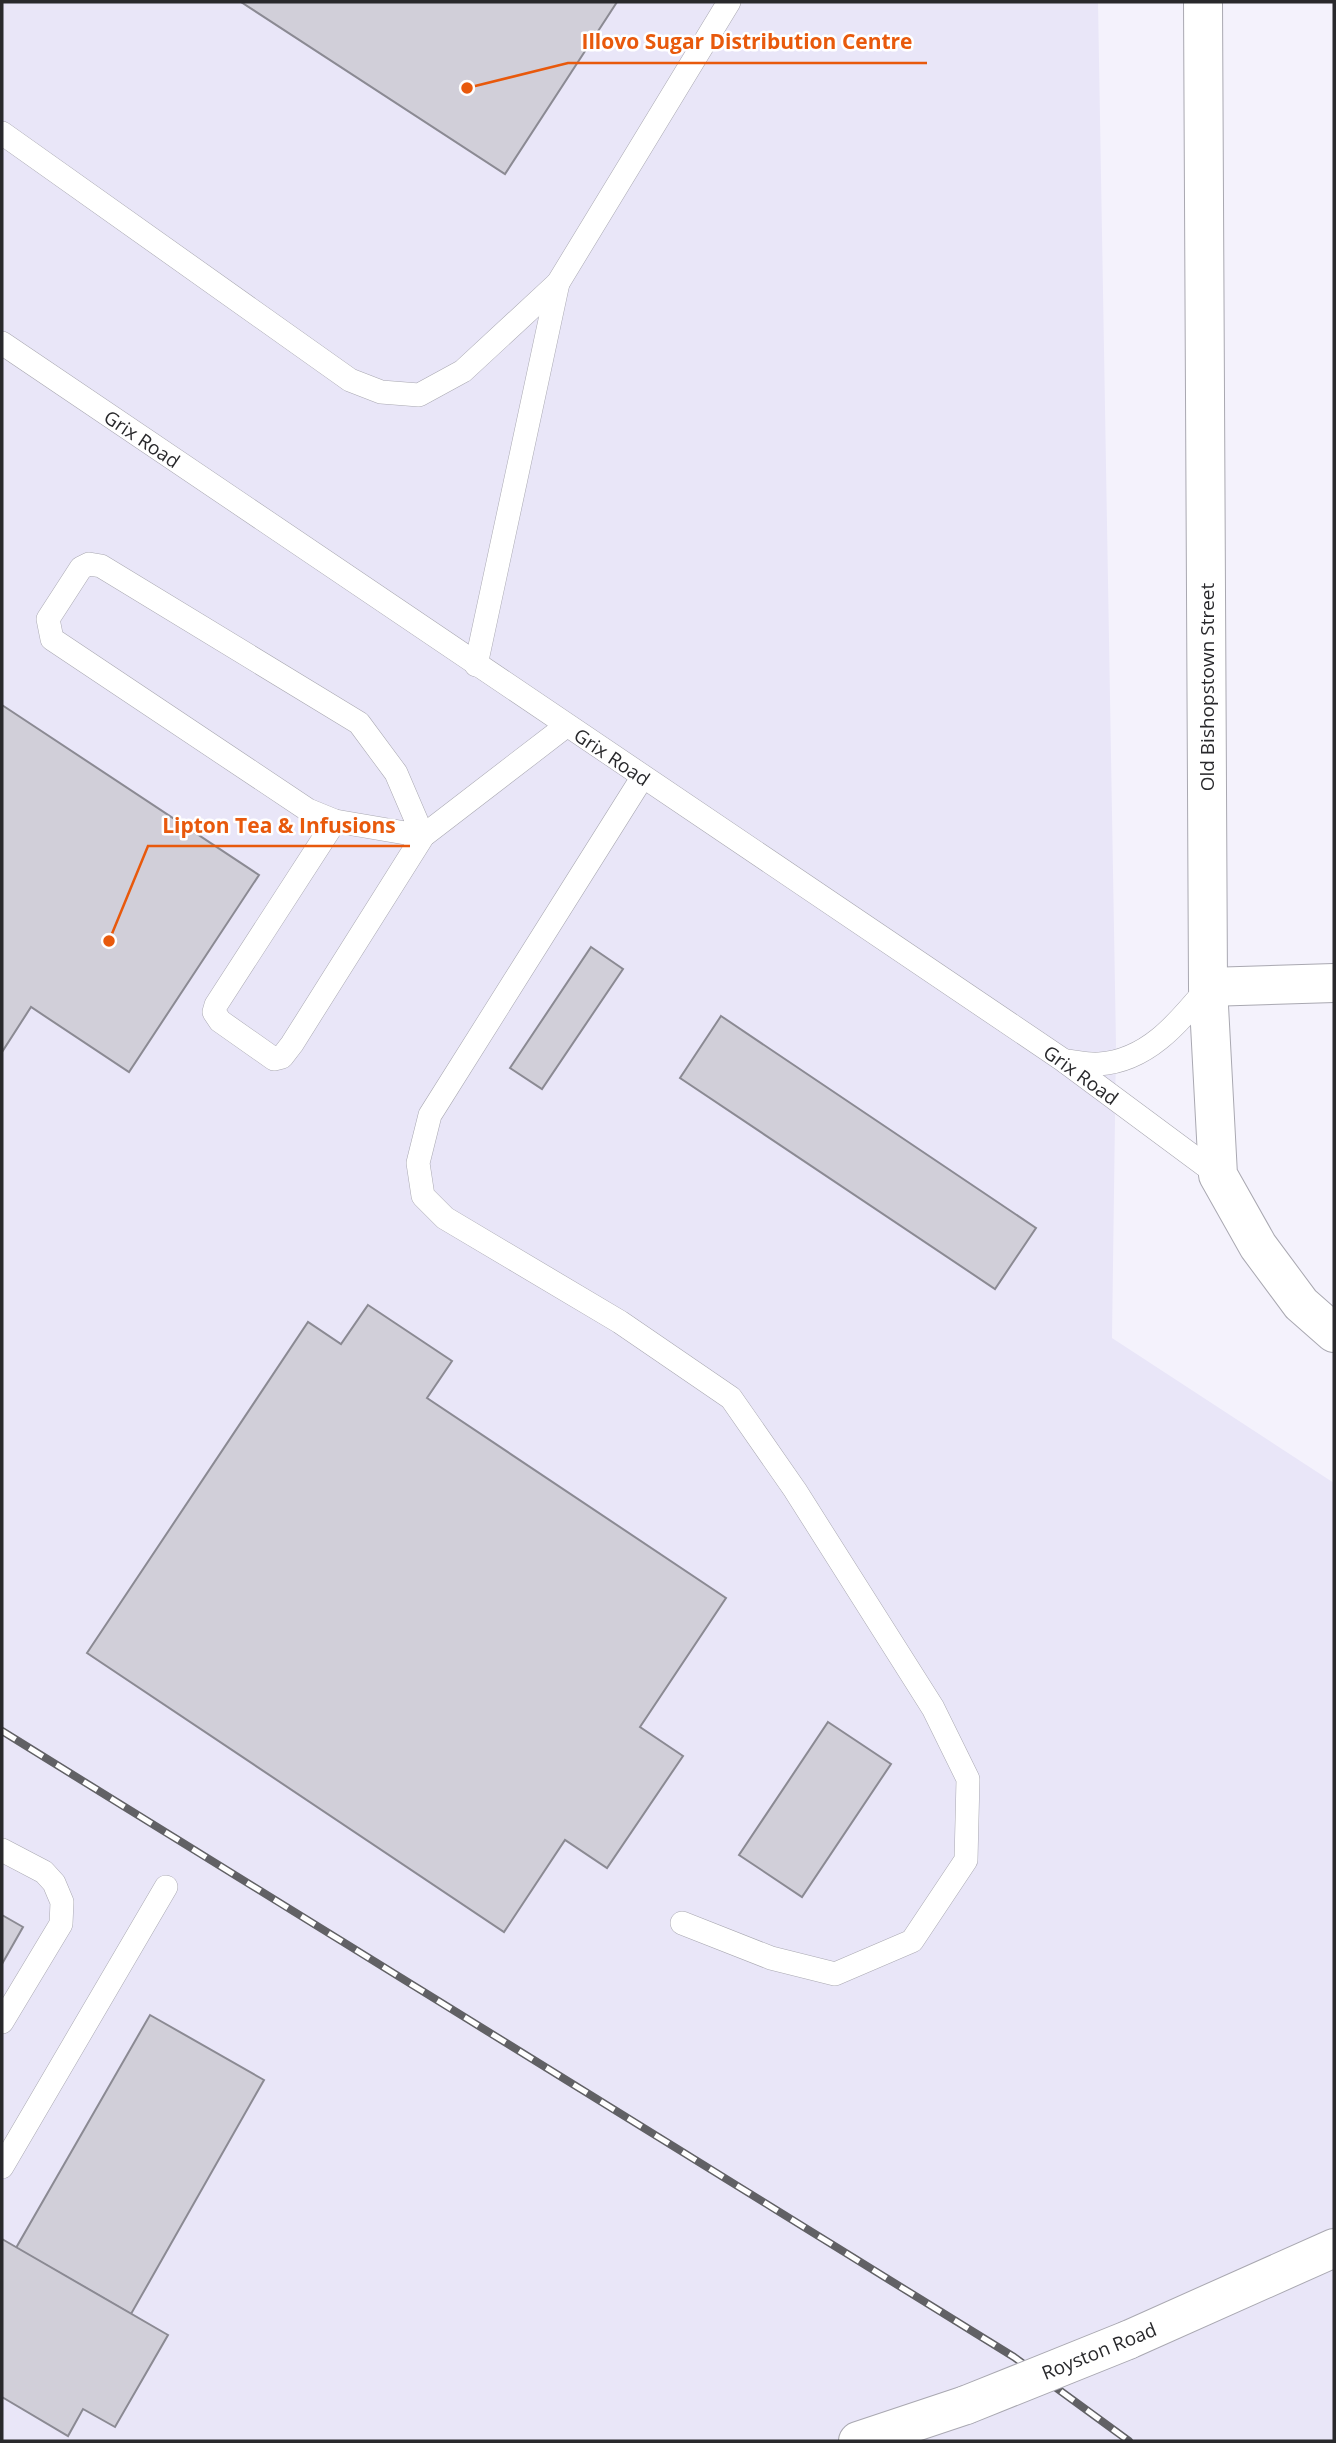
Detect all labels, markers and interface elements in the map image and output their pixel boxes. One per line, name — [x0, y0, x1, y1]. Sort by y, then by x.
callout: Illovo Sugar Distribution Centre — [568, 21, 927, 63]
text: Illovo Sugar Distribution Centre — [581, 27, 913, 55]
street label: Grix Road — [99, 404, 185, 474]
street label: Old Bishopstown Street — [1194, 582, 1220, 791]
street label: Grix Road — [569, 722, 655, 792]
callout: Lipton Tea & Infusions — [148, 804, 410, 846]
text: Lipton Tea & Infusions — [162, 811, 396, 839]
street label: Grix Road — [1038, 1039, 1124, 1111]
street label: Royston Road — [1038, 2316, 1160, 2386]

